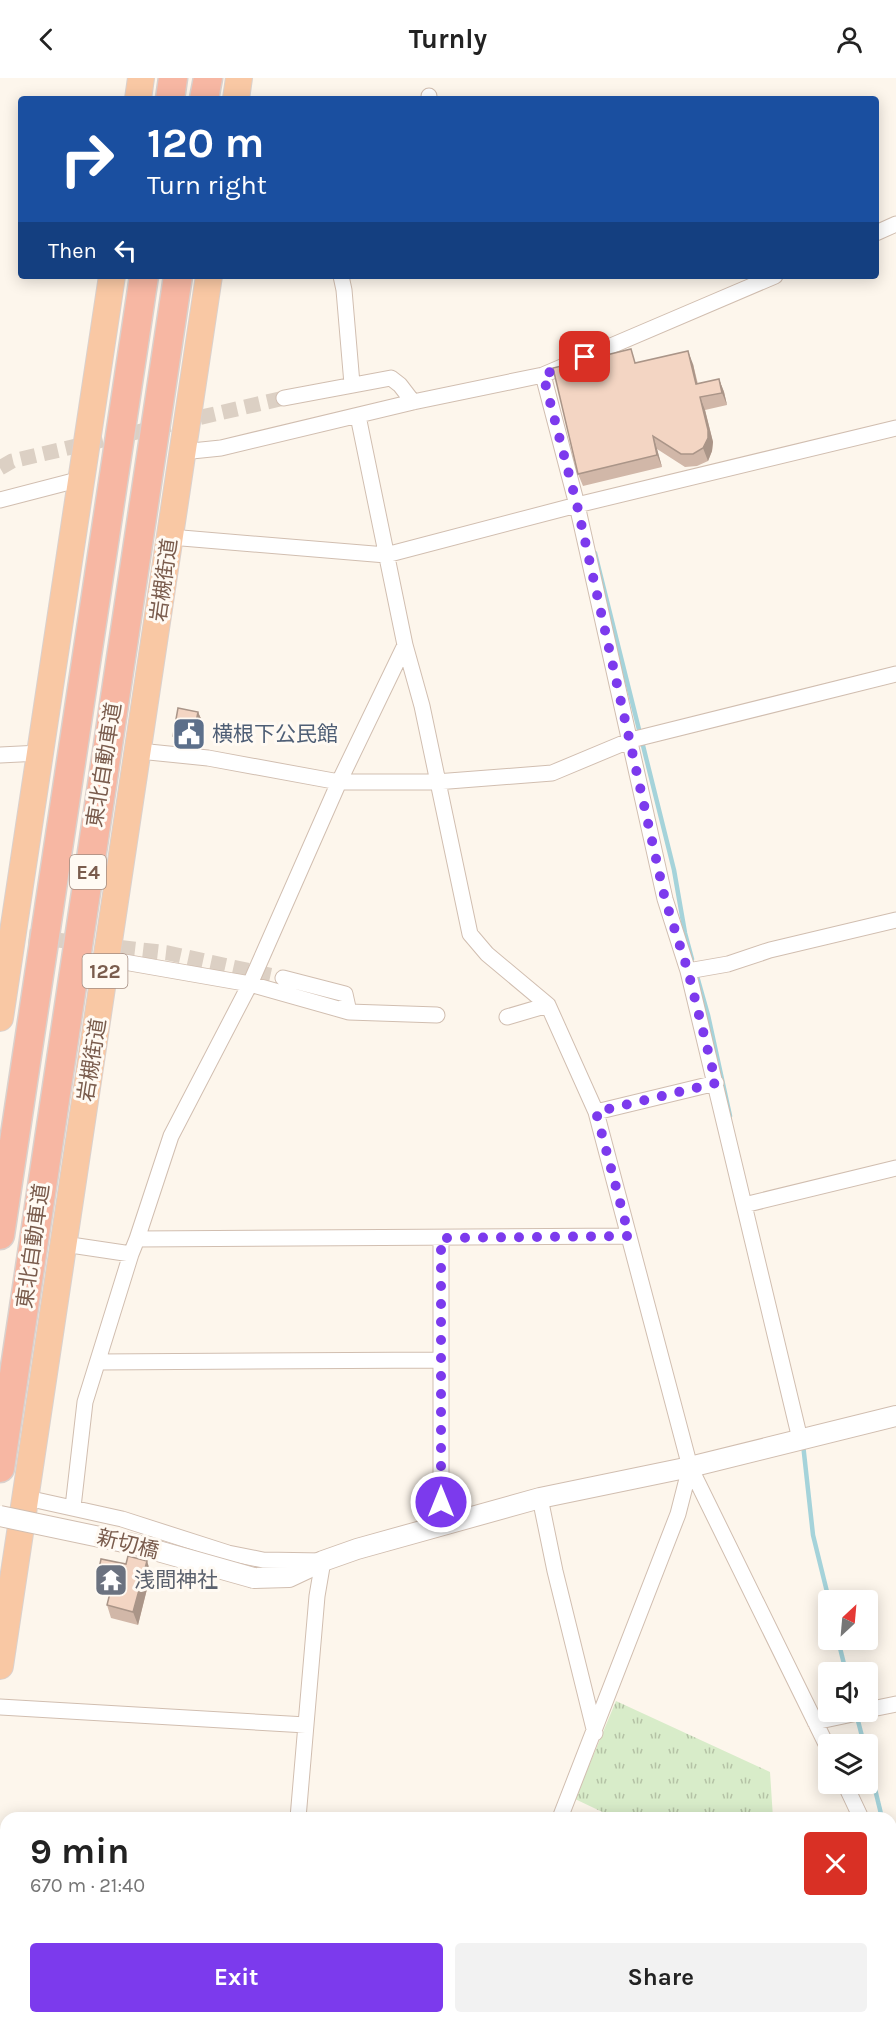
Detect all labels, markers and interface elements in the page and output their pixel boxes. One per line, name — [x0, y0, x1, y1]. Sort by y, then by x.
icon: back — [30, 23, 63, 56]
text: Turnly — [409, 23, 487, 55]
icon: person — [833, 23, 866, 56]
text: 120 m — [147, 118, 264, 168]
icon: right — [48, 120, 126, 198]
text: Turn right — [147, 169, 267, 201]
icon: left — [109, 234, 142, 267]
text: Then — [48, 238, 97, 264]
pin — [559, 331, 610, 382]
icon: arrive — [568, 340, 601, 373]
street label: 岩槻街道 — [146, 537, 182, 623]
street label: 東北自動車道 — [82, 701, 126, 829]
public building icon: 横根下公民館 — [171, 716, 207, 752]
place label: 横根下公民館 — [212, 722, 338, 746]
road number: E4 — [70, 855, 106, 889]
road number: 122 — [82, 954, 128, 988]
street label: 岩槻街道 — [74, 1017, 110, 1103]
street label: 東北自動車道 — [12, 1182, 54, 1310]
position arrow — [409, 1470, 473, 1534]
street label: 新切橋 — [95, 1525, 161, 1563]
temple icon: 浅間神社 — [93, 1562, 129, 1598]
place label: 浅間神社 — [134, 1568, 218, 1592]
north arrow — [818, 1590, 878, 1650]
map controls — [818, 1590, 878, 1794]
button: sound — [818, 1662, 878, 1722]
button: layers — [818, 1734, 878, 1794]
text: 9 min — [30, 1830, 129, 1872]
button: close — [804, 1832, 867, 1895]
text: 670 m · 21:40 — [30, 1874, 145, 1897]
button: Exit — [30, 1943, 443, 2012]
button: Share — [455, 1943, 867, 2012]

